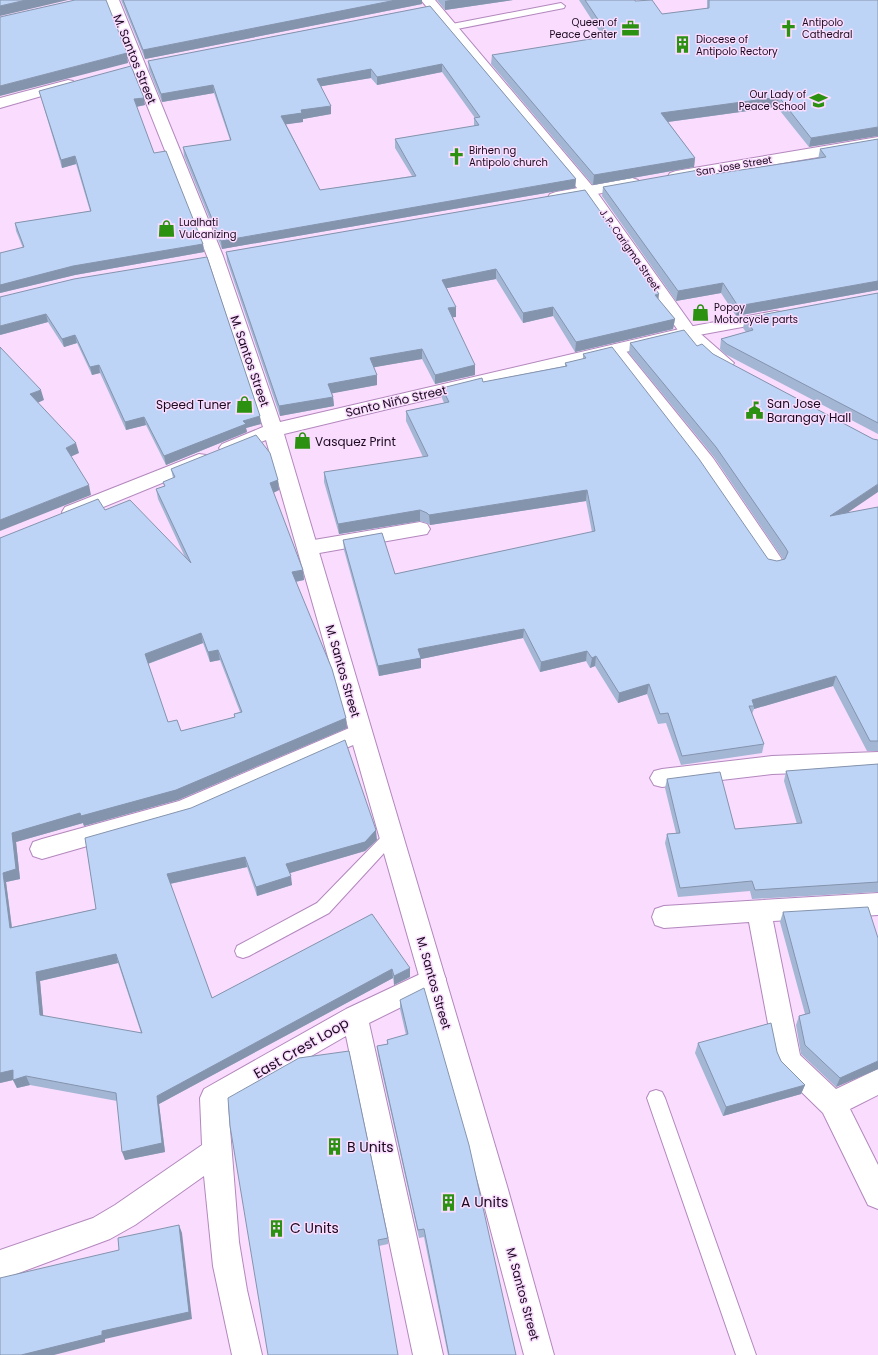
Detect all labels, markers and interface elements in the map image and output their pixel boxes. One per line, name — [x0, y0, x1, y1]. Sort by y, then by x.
street label: M. Santos Street — [109, 12, 161, 106]
place label: Queen of Peace Center — [549, 15, 617, 42]
place label: Antipolo Cathedral — [802, 15, 852, 42]
office icon: Queen of Peace Center — [620, 18, 640, 38]
church icon: Antipolo Cathedral — [779, 18, 799, 38]
place label: Diocese of Antipolo Rectory — [696, 32, 778, 59]
building icon: Diocese of Antipolo Rectory — [673, 35, 693, 55]
place label: Our Lady of Peace School — [739, 87, 806, 114]
school or university icon: Our Lady of Peace School — [809, 90, 829, 110]
place label: Birhen ng Antipolo church — [469, 143, 548, 170]
church icon: Birhen ng Antipolo church — [446, 146, 466, 166]
street label: San Jose Street — [695, 152, 773, 180]
street label: J. P. Carigma Street — [596, 206, 664, 294]
place label: Lualhati Vulcanizing — [179, 215, 236, 242]
shop icon: Lualhati Vulcanizing — [156, 218, 176, 238]
place label: Popoy Motorcycle parts — [714, 300, 798, 327]
shop icon: Popoy Motorcycle parts — [691, 303, 711, 323]
street label: M. Santos Street — [226, 313, 274, 409]
street label: Santo Niño Street — [344, 381, 448, 421]
shop icon: Speed Tuner — [234, 394, 254, 414]
place label: San Jose Barangay Hall — [767, 395, 851, 426]
place label: Speed Tuner — [156, 396, 232, 413]
public building icon: San Jose Barangay Hall — [744, 400, 764, 420]
shop icon: Vasquez Print — [292, 431, 312, 451]
place label: Vasquez Print — [315, 433, 396, 450]
street label: M. Santos Street — [322, 623, 364, 719]
street label: M. Santos Street — [413, 935, 455, 1031]
street label: East Crest Loop — [250, 1013, 352, 1083]
building icon: B Units — [324, 1137, 344, 1157]
place label: B Units — [347, 1137, 394, 1157]
building icon: A Units — [438, 1192, 458, 1212]
place label: A Units — [461, 1192, 508, 1212]
building icon: C Units — [267, 1218, 287, 1238]
place label: C Units — [290, 1218, 339, 1238]
street label: M. Santos Street — [502, 1246, 544, 1342]

